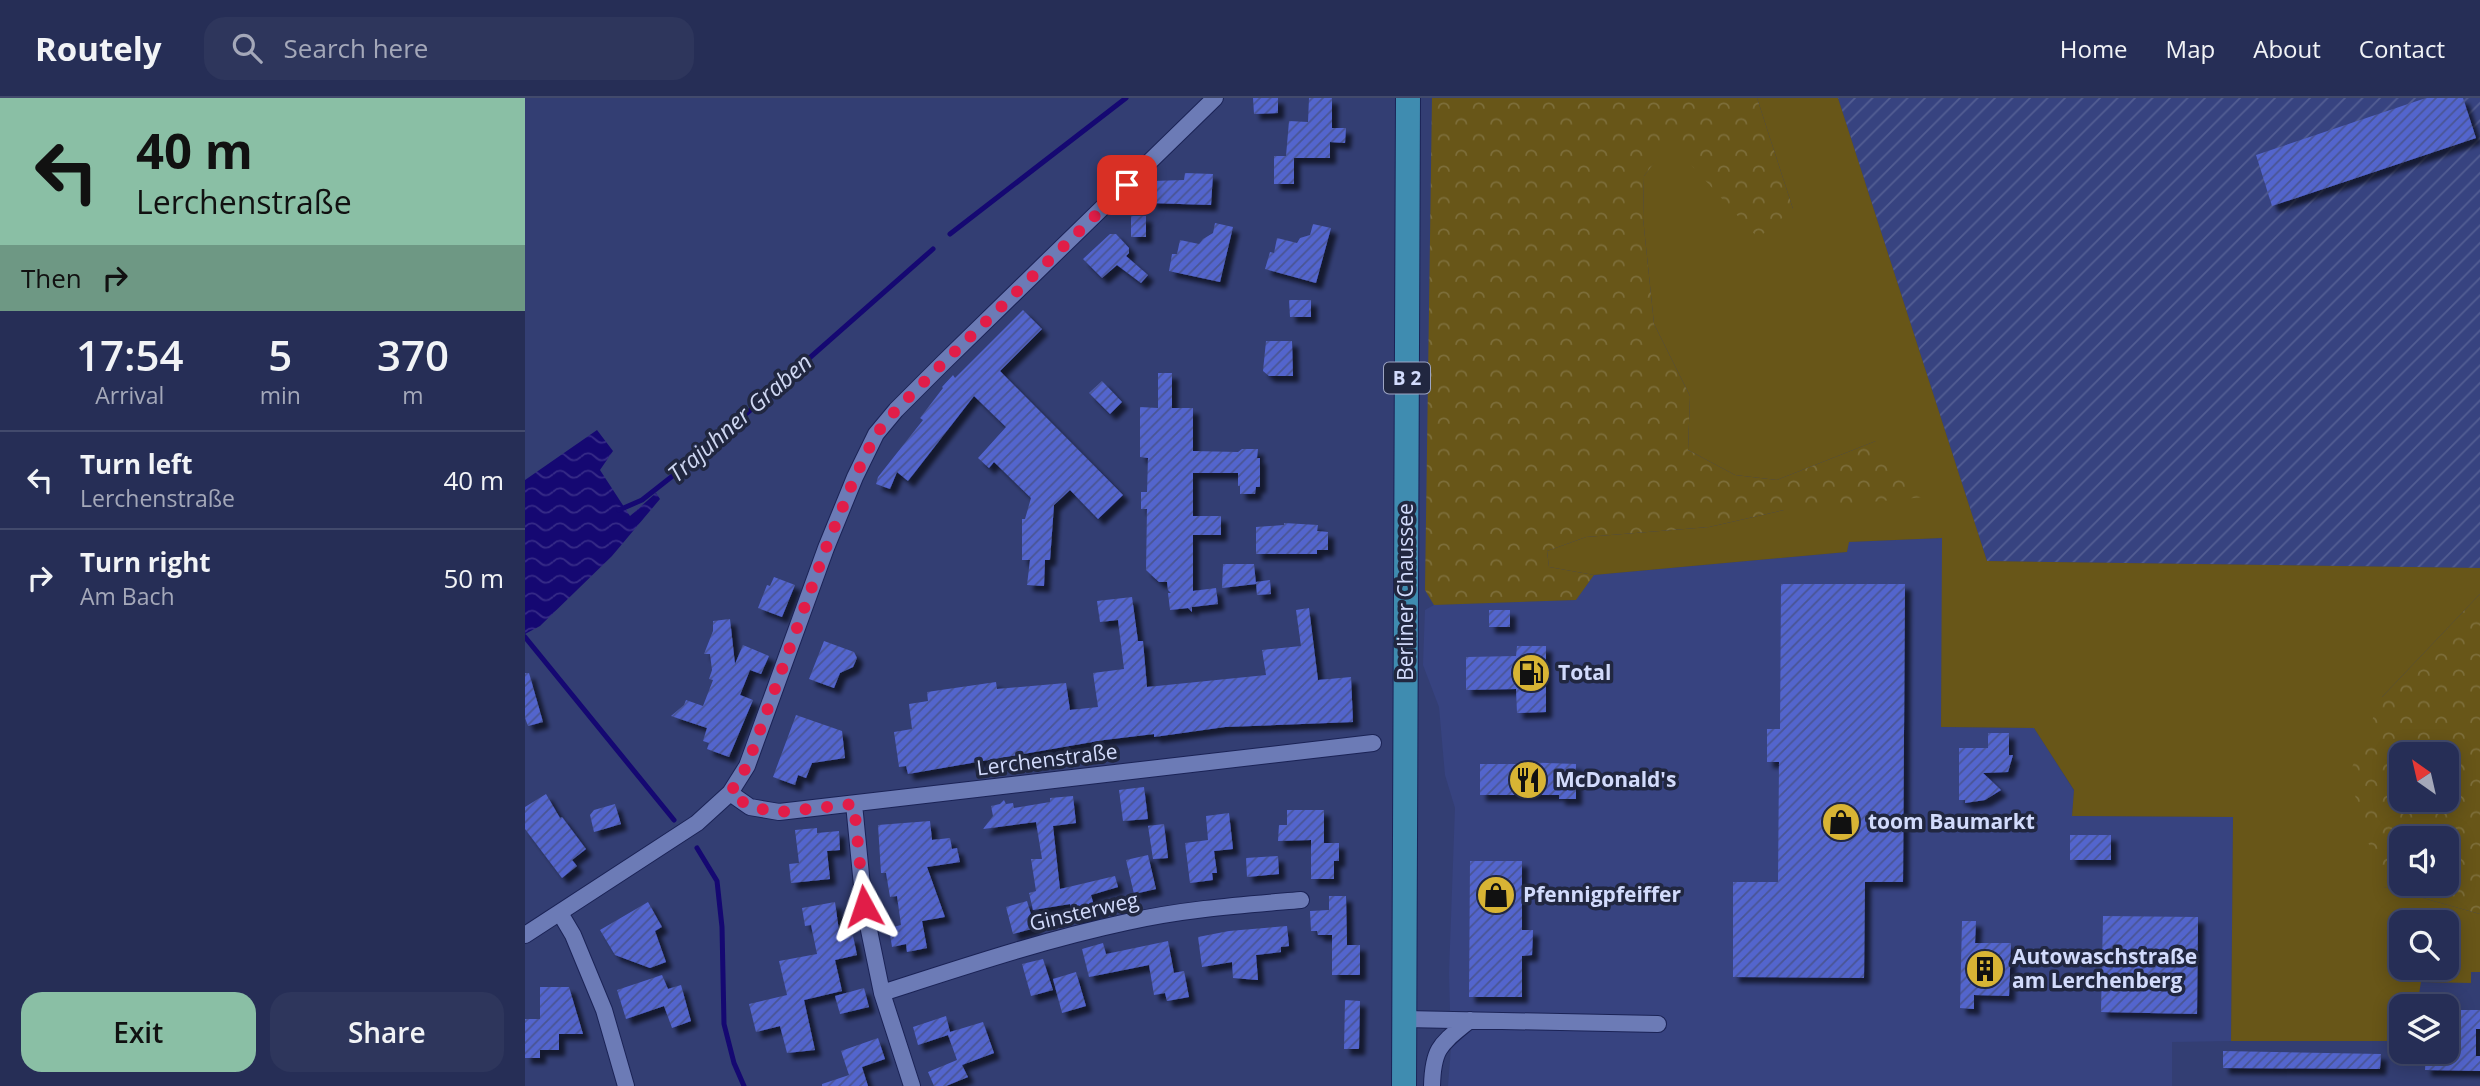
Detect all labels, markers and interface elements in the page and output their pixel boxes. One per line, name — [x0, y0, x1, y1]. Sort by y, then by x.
search box — [204, 17, 694, 80]
text: Routely — [35, 26, 162, 71]
icon: search — [228, 29, 266, 67]
text: Search here — [284, 30, 428, 66]
text: Home — [2060, 32, 2128, 65]
text: Map — [2166, 32, 2215, 65]
text: About — [2253, 32, 2321, 65]
text: Contact — [2359, 32, 2445, 65]
text: 40 m — [136, 117, 253, 183]
icon: left — [21, 126, 112, 217]
pin — [1097, 155, 1157, 215]
icon: arrive — [1108, 166, 1146, 204]
text: Lerchenstraße — [136, 180, 352, 223]
icon: right — [96, 259, 134, 297]
text: Then — [21, 260, 82, 296]
text: 17:54 — [76, 326, 184, 383]
text: 5 — [268, 326, 292, 383]
text: 370 — [377, 326, 449, 383]
water label: Trajuhner Graben — [660, 346, 818, 489]
road number: B 2 — [1384, 362, 1430, 394]
text: Arrival — [95, 379, 164, 411]
text: min — [260, 379, 301, 411]
text: m — [402, 379, 424, 411]
text: Turn left — [80, 446, 192, 482]
icon: left — [21, 461, 59, 499]
text: 40 m — [443, 462, 504, 498]
text: Lerchenstraße — [80, 482, 235, 514]
street label: Berliner Chaussee — [1391, 503, 1419, 681]
text: Turn right — [80, 544, 211, 580]
icon: right — [21, 559, 59, 597]
text: 50 m — [443, 560, 504, 596]
text: Am Bach — [80, 580, 175, 612]
fuel station icon: Total — [1510, 652, 1552, 694]
place label: Total — [1558, 658, 1611, 686]
street label: Lerchenstraße — [975, 736, 1119, 782]
north arrow — [2389, 742, 2459, 812]
map controls — [2389, 742, 2459, 1064]
restaurant icon: McDonald's — [1507, 759, 1549, 801]
place label: McDonald's — [1555, 765, 1676, 793]
shop icon: toom Baumarkt — [1820, 801, 1862, 843]
place label: toom Baumarkt — [1868, 807, 2035, 835]
button: sound — [2389, 826, 2459, 896]
position arrow — [827, 869, 901, 943]
shop icon: Pfennigpfeiffer — [1475, 874, 1517, 916]
place label: Pfennigpfeiffer — [1523, 880, 1681, 908]
street label: Ginsterweg — [1027, 885, 1141, 937]
button: search — [2389, 910, 2459, 980]
place label: Autowaschstraße am Lerchenberg — [2012, 942, 2197, 994]
building icon: Autowaschstraße am Lerchenberg — [1964, 948, 2006, 990]
button: Exit — [21, 992, 256, 1072]
button: Share — [270, 992, 504, 1072]
button: layers — [2389, 994, 2459, 1064]

